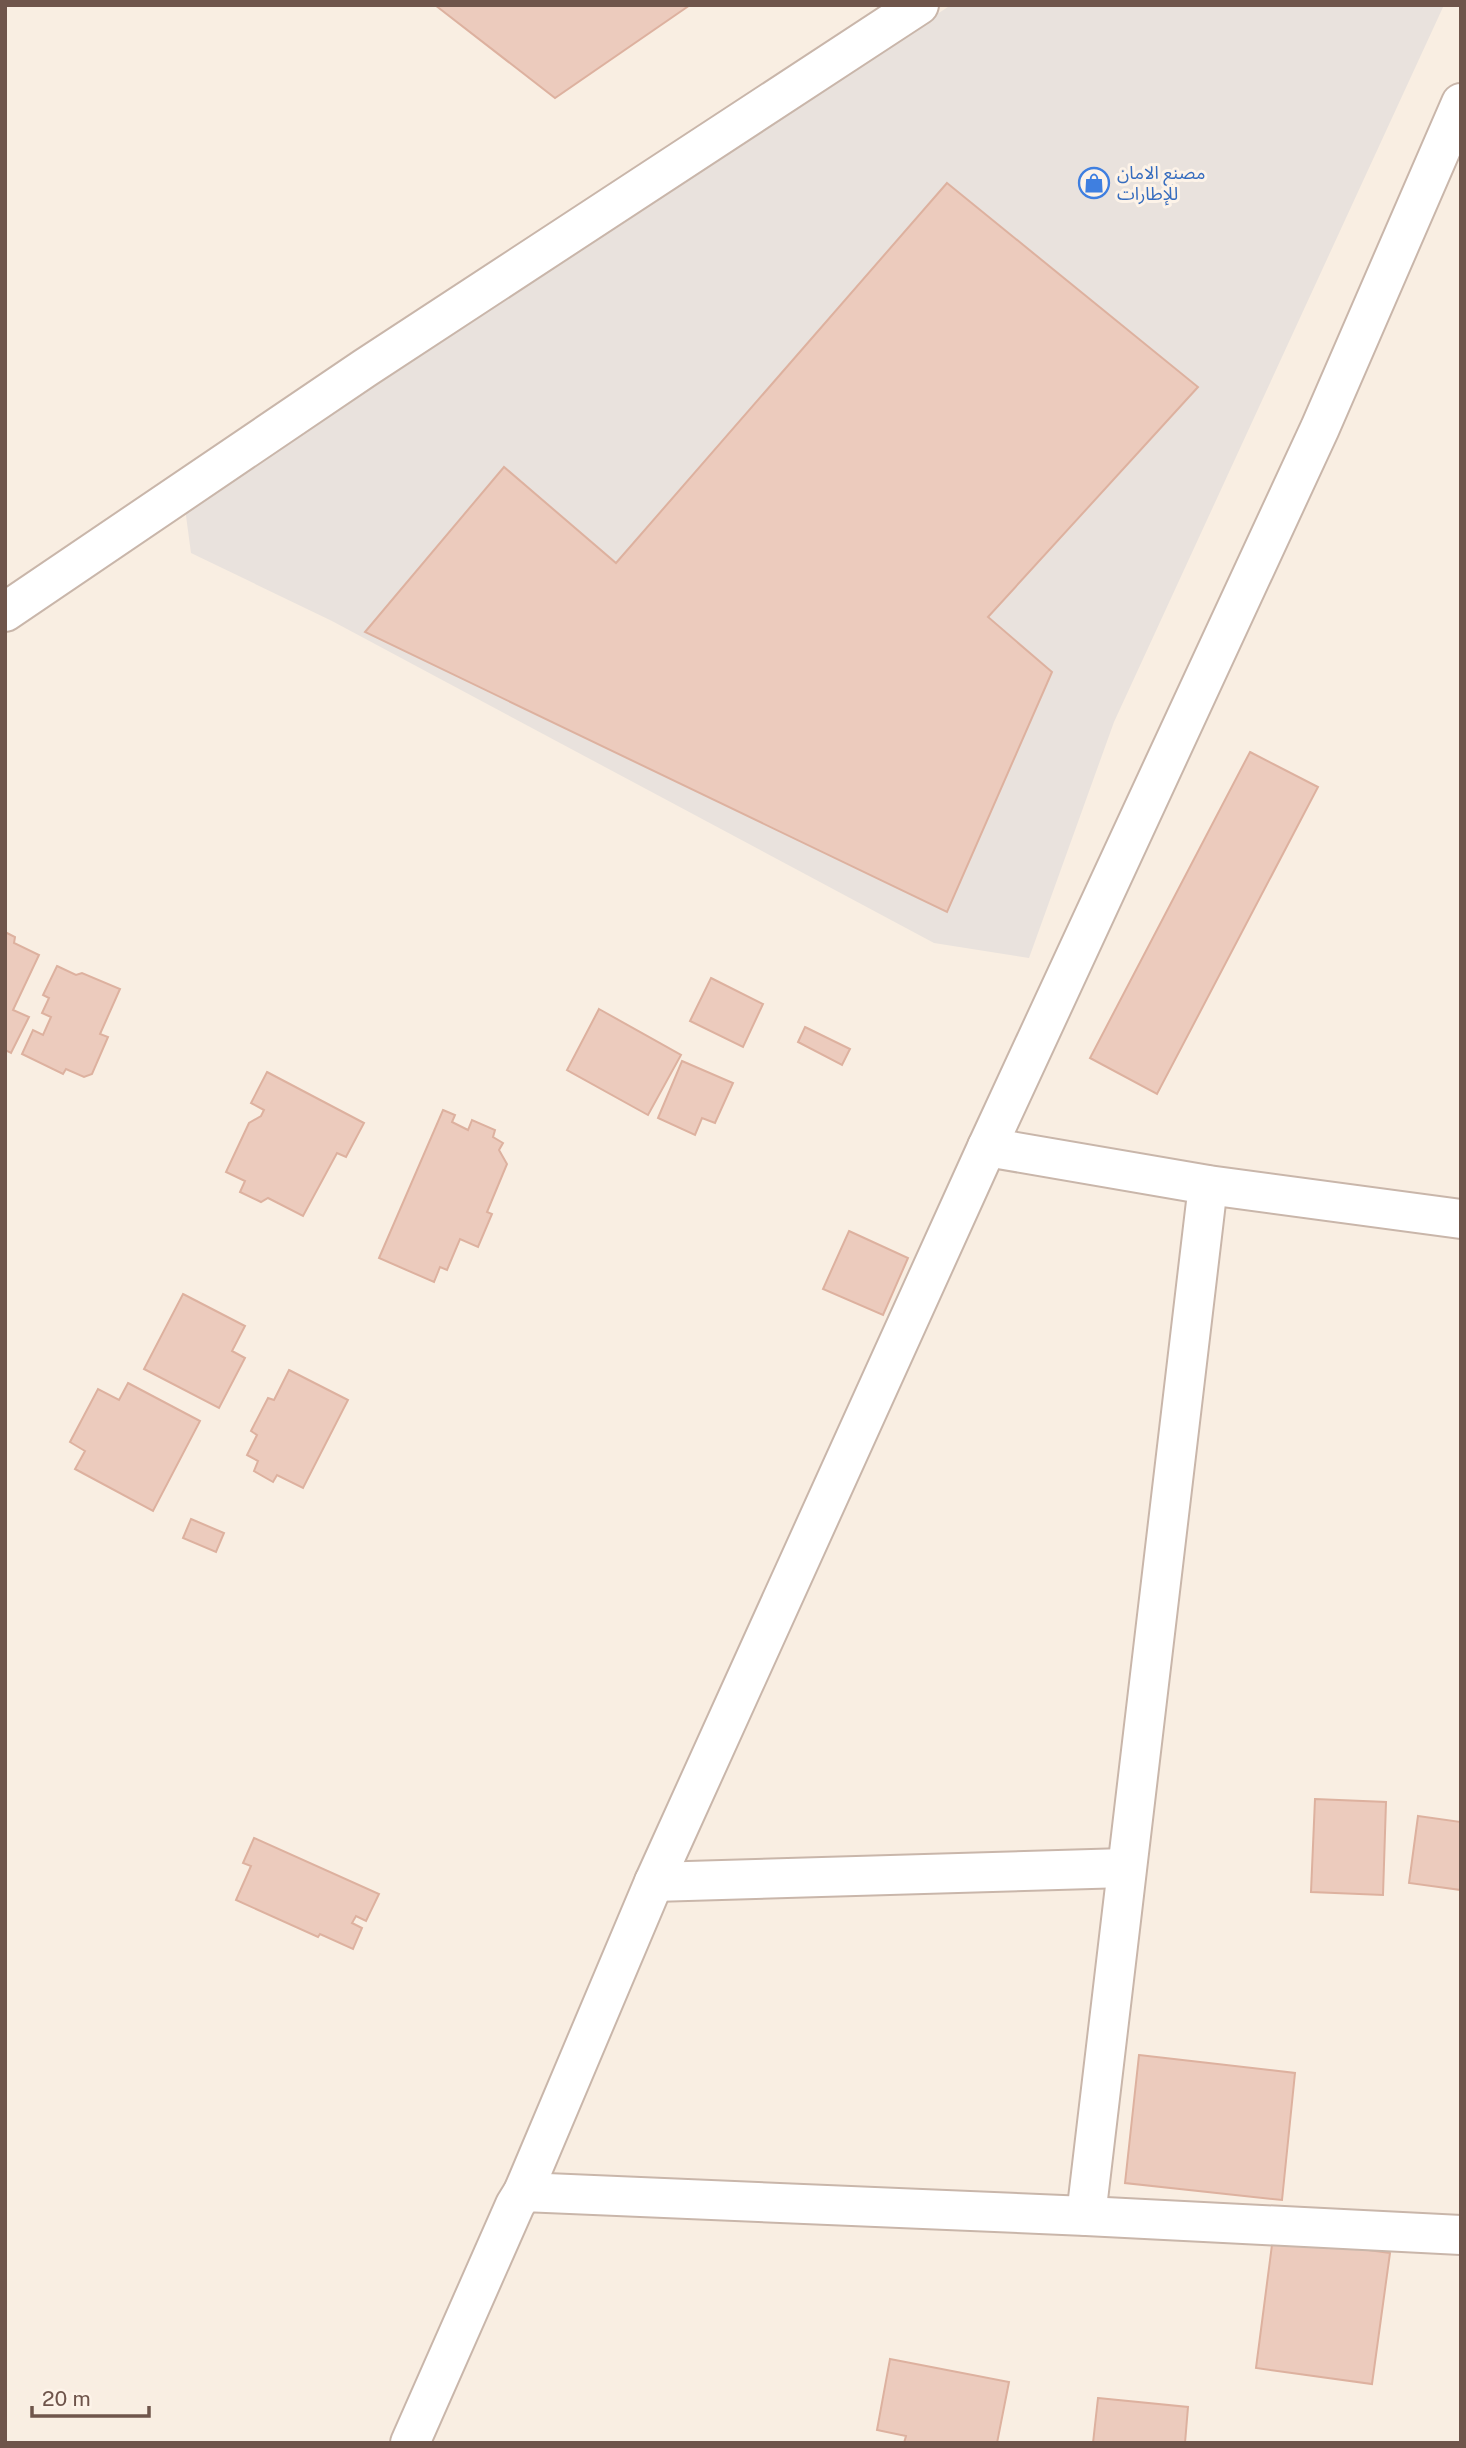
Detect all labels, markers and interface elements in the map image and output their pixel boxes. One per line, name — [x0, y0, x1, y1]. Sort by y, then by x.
place label: مصنع الامان للإطارات — [1117, 162, 1205, 206]
shop icon: مصنع الامان للإطارات — [1077, 166, 1111, 200]
scale bar — [32, 2374, 149, 2418]
text: 20 m — [42, 2386, 91, 2411]

